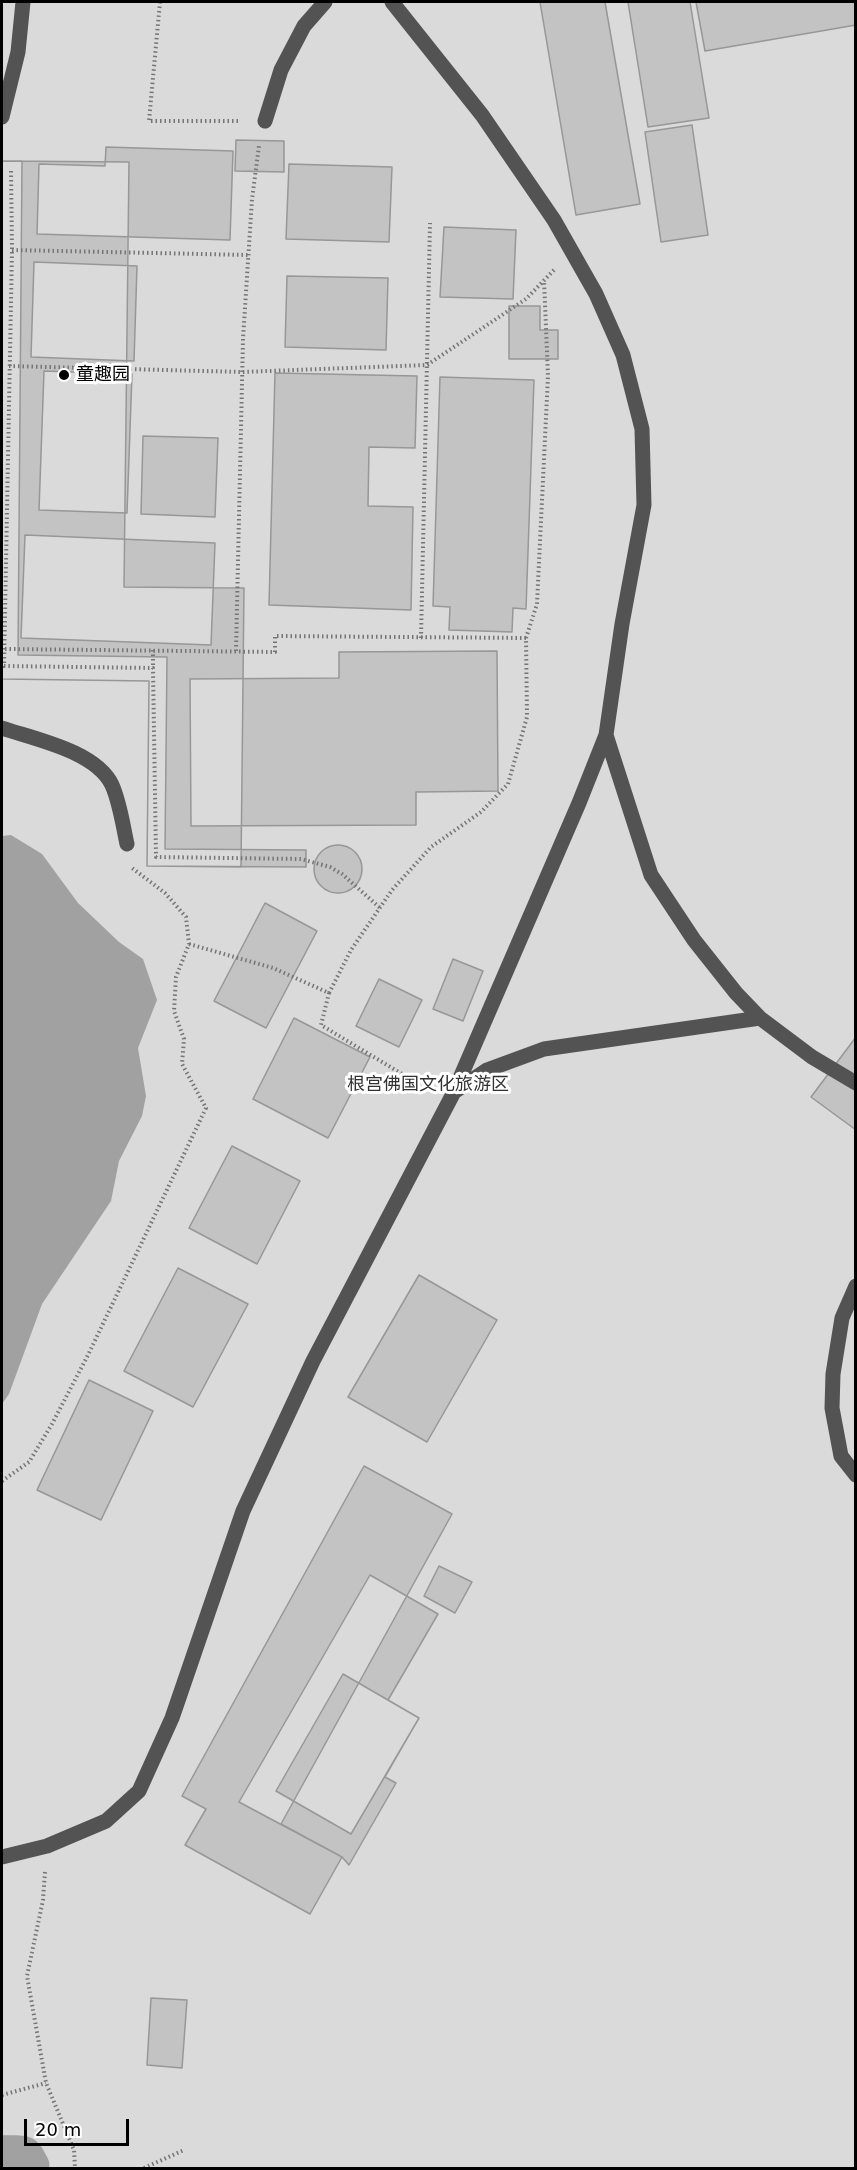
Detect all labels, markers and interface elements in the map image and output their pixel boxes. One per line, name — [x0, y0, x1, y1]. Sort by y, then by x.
place label: 童趣园 — [76, 364, 130, 386]
marker: 童趣园 — [57, 368, 71, 382]
park label: 根宫佛国文化旅游区 — [347, 1074, 509, 1096]
scale bar — [27, 2107, 132, 2145]
text: 20 m — [35, 2119, 81, 2140]

